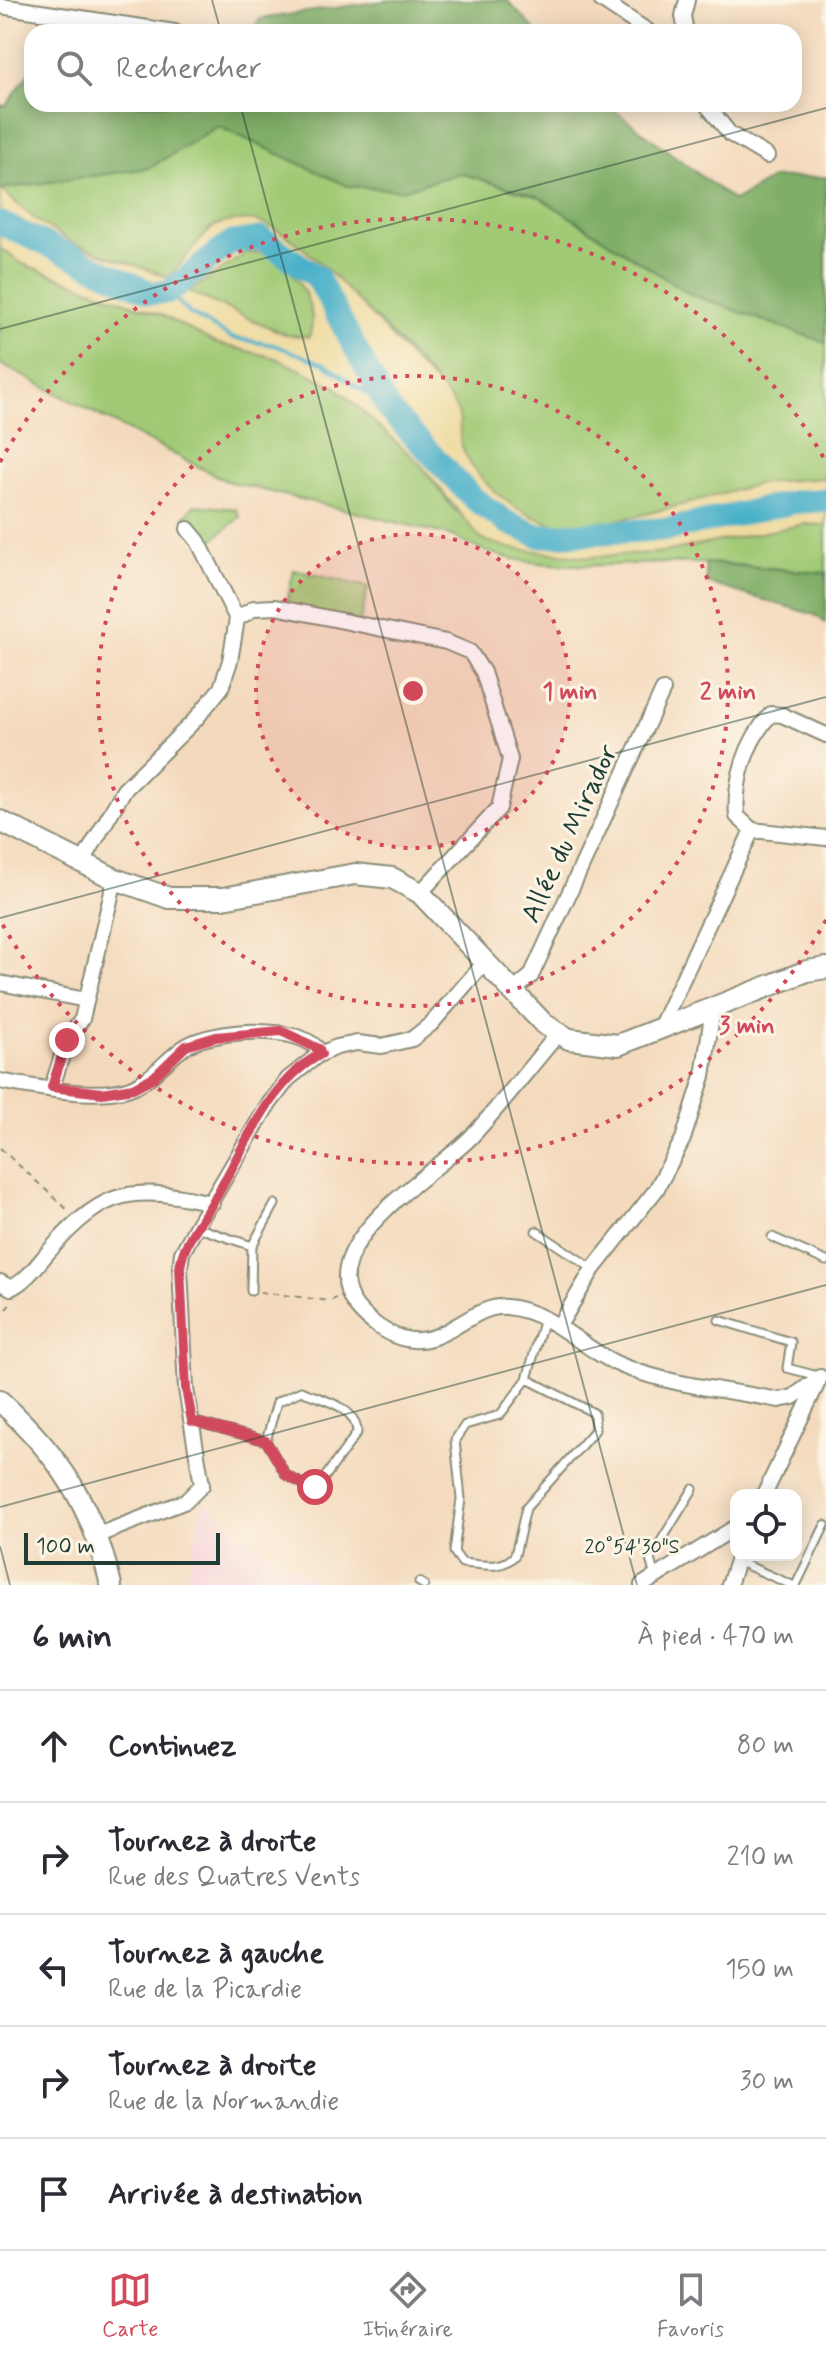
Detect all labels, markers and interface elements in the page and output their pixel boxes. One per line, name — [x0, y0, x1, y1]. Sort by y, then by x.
search box — [24, 24, 802, 112]
icon: search — [52, 46, 96, 90]
text: Rechercher — [116, 49, 262, 88]
centre of rings — [399, 677, 427, 705]
text: 1 min — [542, 677, 598, 708]
text: 2 min — [700, 677, 756, 708]
street label: Allée du Mirador — [513, 739, 628, 929]
text: 3 min — [719, 1011, 775, 1042]
route end — [49, 1022, 85, 1058]
route start — [297, 1469, 333, 1505]
map controls — [730, 1489, 802, 1561]
button: locate — [730, 1489, 802, 1561]
scale bar — [24, 1529, 220, 1565]
text: 100 m — [36, 1533, 95, 1561]
text: 20°54'30"S — [584, 1534, 680, 1561]
text: 6 min — [32, 1615, 112, 1660]
text: À pied · 470 m — [637, 1620, 794, 1654]
icon: ahead — [32, 1724, 76, 1768]
text: Continuez — [108, 1727, 237, 1766]
text: 80 m — [737, 1729, 794, 1763]
text: Tournez à droite — [108, 1822, 317, 1861]
icon: right — [32, 1836, 76, 1880]
text: 210 m — [727, 1841, 794, 1875]
text: Rue des Quatres Vents — [108, 1861, 360, 1895]
text: Tournez à gauche — [108, 1934, 324, 1973]
icon: left — [32, 1948, 76, 1992]
text: 150 m — [725, 1953, 794, 1987]
text: Rue de la Picardie — [108, 1973, 302, 2007]
text: Tournez à droite — [108, 2046, 317, 2085]
icon: right — [32, 2060, 76, 2104]
text: 30 m — [740, 2065, 794, 2099]
text: Rue de la Normandie — [108, 2085, 339, 2119]
icon: arrive — [32, 2172, 76, 2216]
text: Arrivée à destination — [108, 2175, 363, 2214]
tab: Carte — [102, 2268, 158, 2344]
tab: Itinéraire — [363, 2268, 453, 2344]
tab: Favoris — [657, 2268, 724, 2344]

